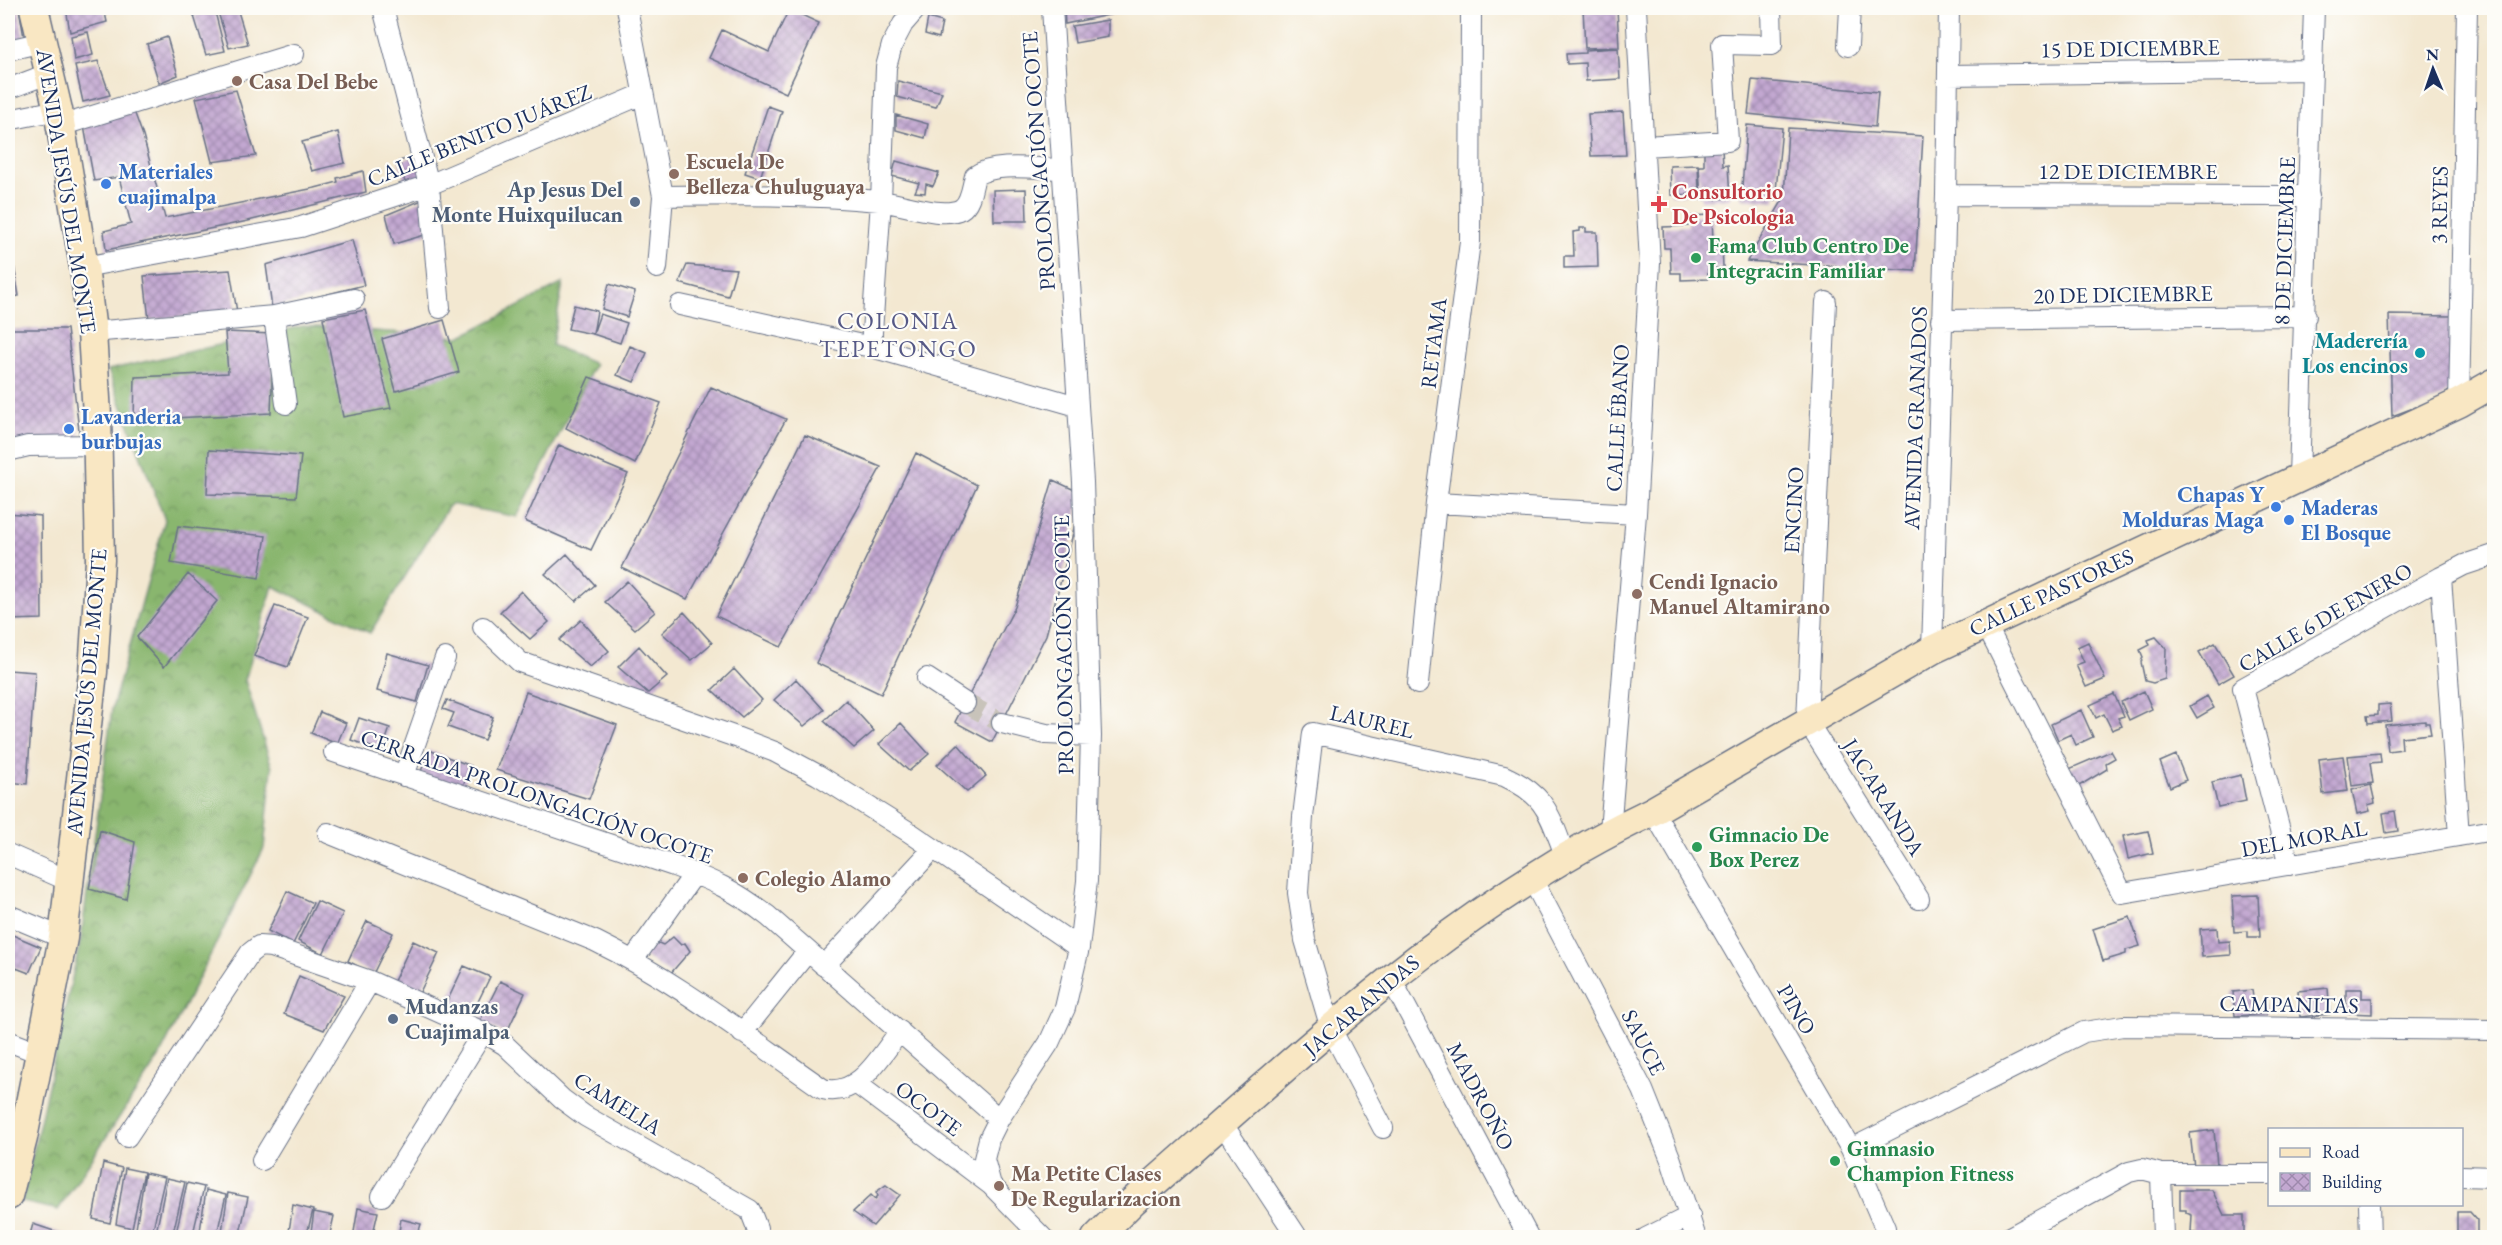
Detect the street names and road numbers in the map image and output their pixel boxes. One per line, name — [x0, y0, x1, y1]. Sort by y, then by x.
street label: PROLONGACIÓN OCOTE — [1015, 30, 1062, 292]
street label: 15 DE DICIEMBRE — [2040, 32, 2220, 65]
street label: AVENIDA JESÚS DEL MONTE — [29, 45, 103, 336]
street label: CALLE BENITO JUÁREZ — [363, 77, 596, 194]
street label: 8 DE DICIEMBRE — [2267, 156, 2302, 326]
street label: 12 DE DICIEMBRE — [2038, 157, 2218, 186]
street label: 3 REYES — [2424, 166, 2455, 244]
street label: 20 DE DICIEMBRE — [2033, 278, 2213, 311]
street label: RETAMA — [1414, 295, 1454, 390]
street label: AVENIDA GRANADOS — [1897, 306, 1934, 531]
street label: CALLE ÉBANO — [1599, 343, 1636, 493]
street label: ENCINO — [1777, 466, 1810, 554]
street label: PROLONGACIÓN OCOTE — [1047, 515, 1080, 775]
street label: CALLE PASTORES — [1964, 542, 2138, 643]
street label: AVENIDA JESÚS DEL MONTE — [59, 547, 114, 838]
street label: CALLE 6 DE ENERO — [2233, 556, 2418, 679]
street label: LAUREL — [1327, 698, 1417, 745]
street label: CERRADA PROLONGACIÓN OCOTE — [357, 722, 717, 871]
street label: JACARANDA — [1835, 731, 1932, 862]
street label: DEL MORAL — [2239, 813, 2370, 864]
street label: JACARANDAS — [1296, 948, 1426, 1064]
street label: PINO — [1771, 979, 1823, 1040]
street label: CAMPANITAS — [2219, 989, 2359, 1020]
street label: SAUCE — [1615, 1005, 1672, 1080]
street label: MADROÑO — [1440, 1037, 1521, 1155]
street label: CAMELIA — [568, 1065, 668, 1142]
street label: OCOTE — [890, 1074, 968, 1143]

